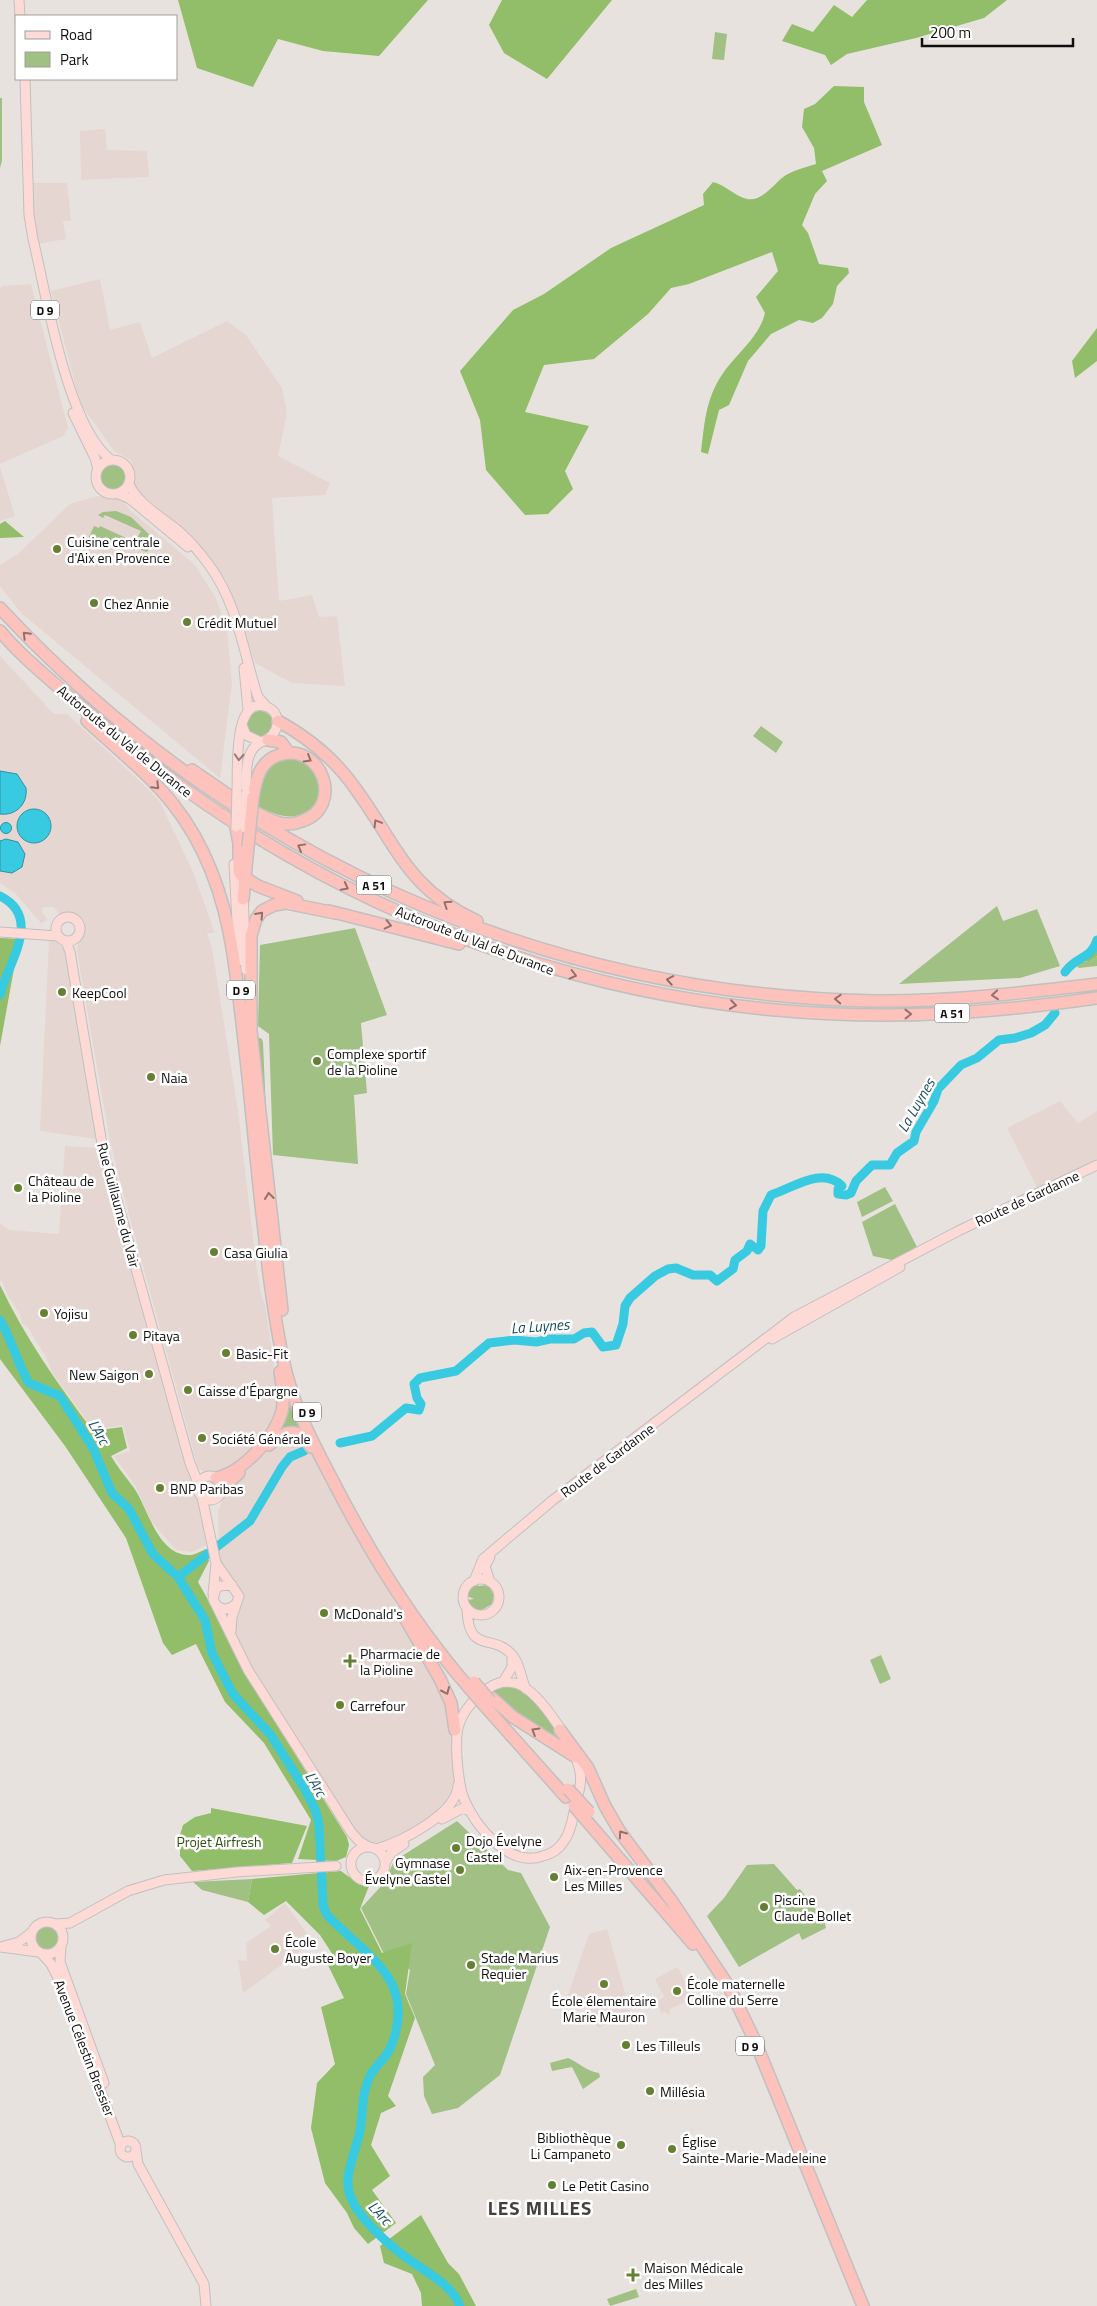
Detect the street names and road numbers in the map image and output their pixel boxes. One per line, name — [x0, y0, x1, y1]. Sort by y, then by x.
road number: D 9 — [31, 300, 59, 320]
street label: Autoroute du Val de Durance — [53, 680, 197, 802]
road number: A 51 — [356, 876, 392, 894]
street label: Autoroute du Val de Durance — [393, 900, 557, 980]
road number: D 9 — [227, 980, 255, 1000]
road number: A 51 — [934, 1004, 970, 1022]
street label: Rue Guillaume du Vair — [92, 1140, 146, 1270]
street label: Route de Gardanne — [971, 1165, 1083, 1231]
road number: D 9 — [293, 1402, 321, 1421]
street label: Route de Gardanne — [556, 1418, 658, 1502]
street label: Avenue Célestin Bressier — [49, 1976, 121, 2120]
road number: D 9 — [736, 2036, 764, 2056]

